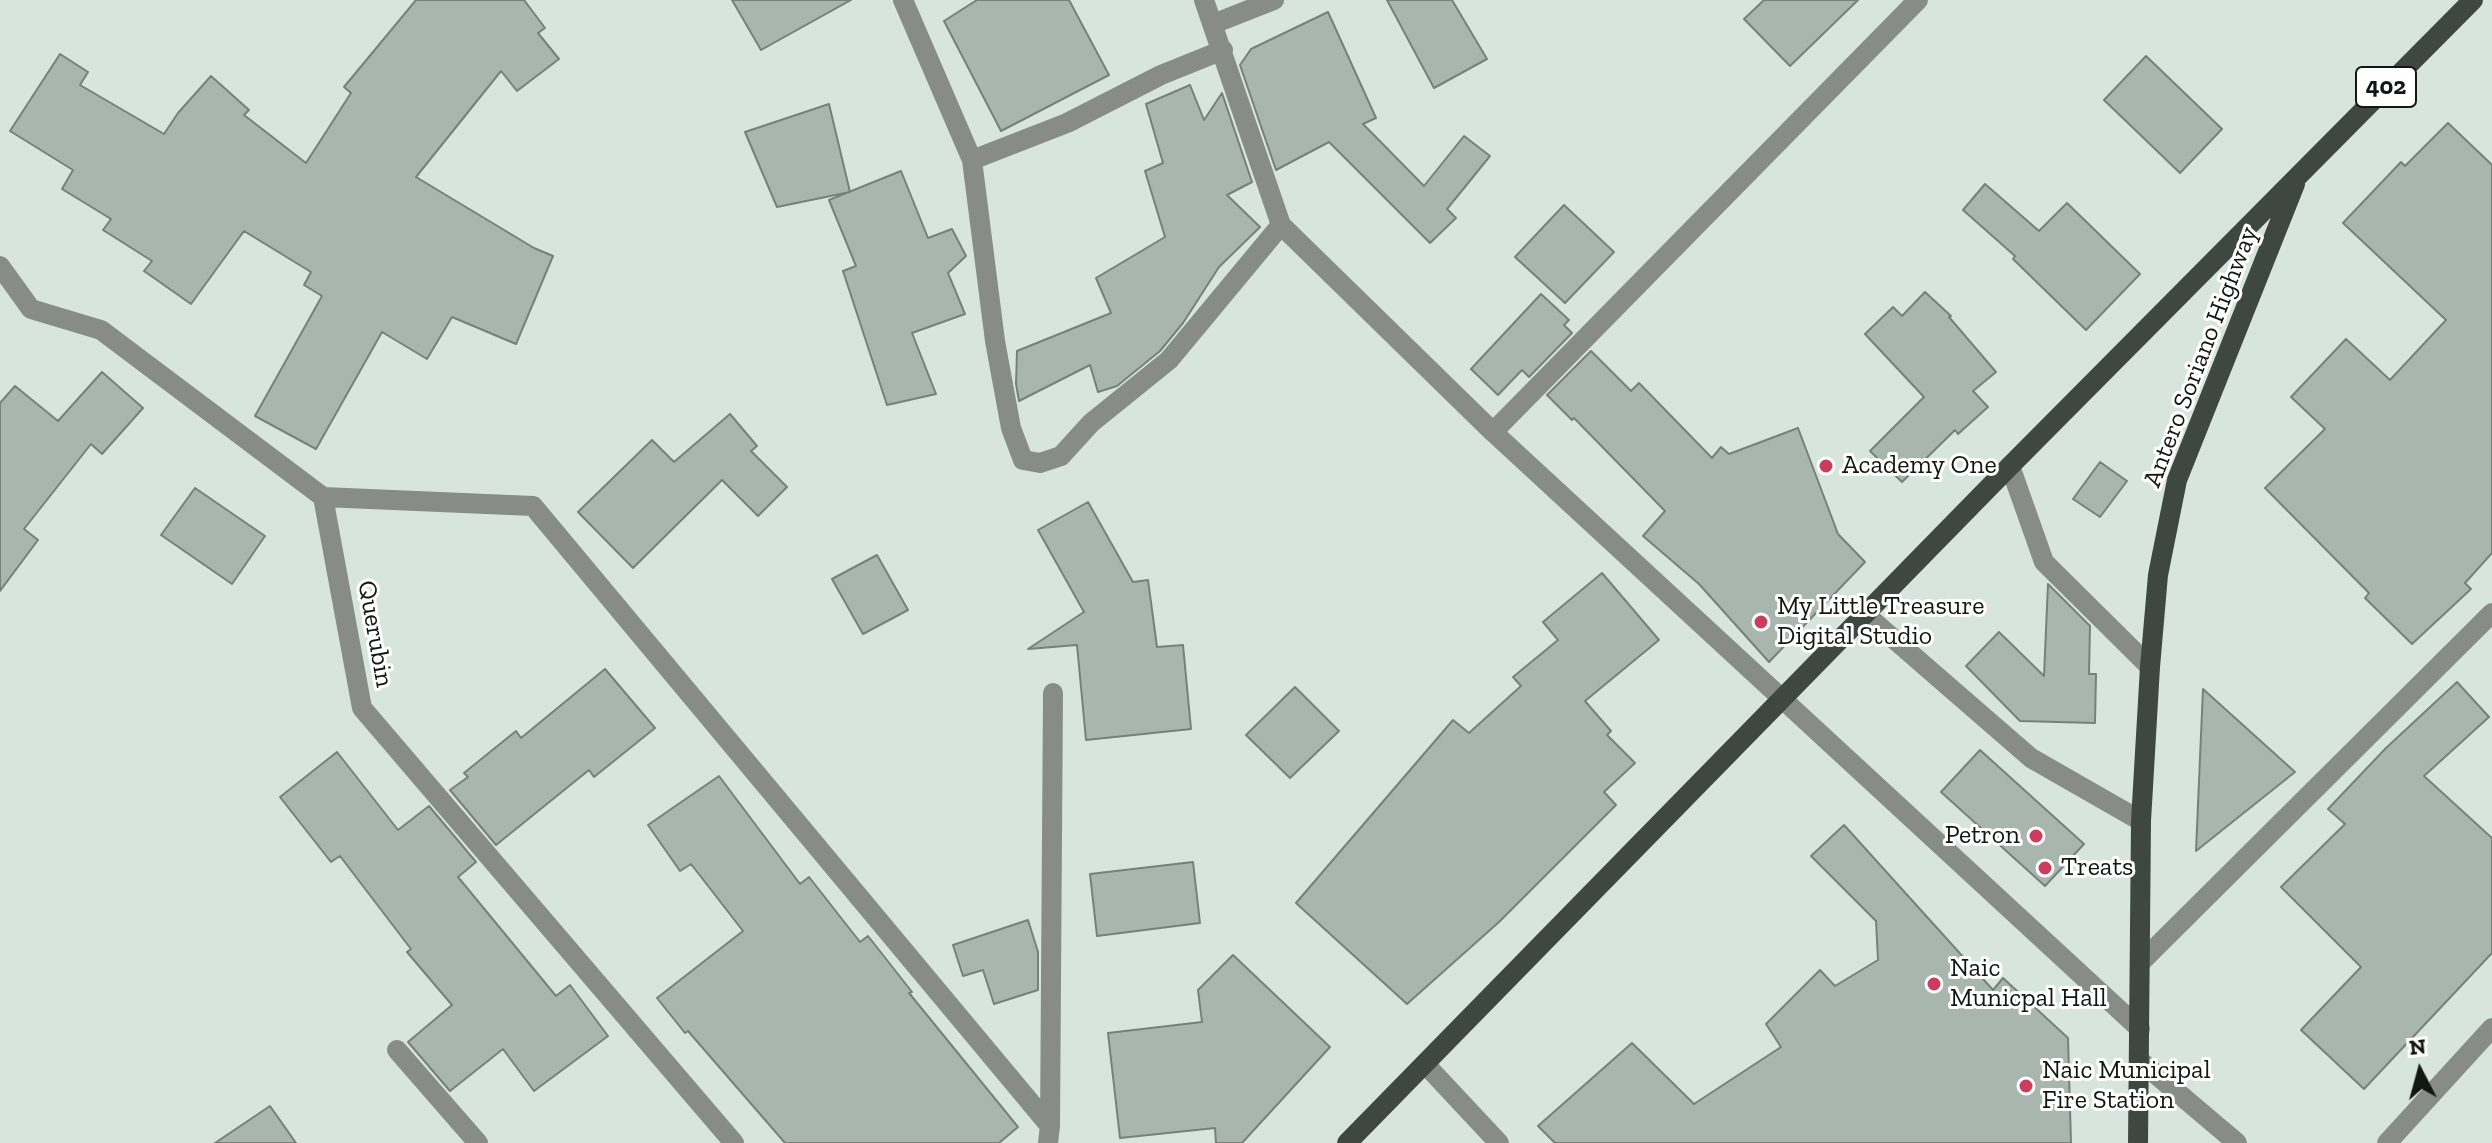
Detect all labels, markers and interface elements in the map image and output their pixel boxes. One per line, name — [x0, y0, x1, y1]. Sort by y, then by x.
road number: 402 — [2356, 67, 2416, 107]
street label: Antero Soriano Highway — [2137, 222, 2265, 492]
place label: Academy One — [1842, 450, 1997, 482]
marker: Academy One — [1817, 457, 1835, 475]
street label: Querubin — [350, 578, 400, 690]
place label: My Little Treasure Digital Studio — [1777, 591, 1985, 652]
marker: My Little Treasure Digital Studio — [1752, 613, 1770, 631]
place label: Petron — [1945, 820, 2020, 852]
marker: Petron — [2027, 827, 2045, 845]
place label: Treats — [2061, 852, 2133, 884]
marker: Treats — [2036, 859, 2054, 877]
place label: Naic Municpal Hall — [1950, 953, 2107, 1014]
marker: Naic Municpal Hall — [1925, 975, 1943, 993]
north arrow — [2380, 1031, 2460, 1111]
text: N — [2408, 1032, 2427, 1061]
place label: Naic Municipal Fire Station — [2042, 1055, 2211, 1116]
marker: Naic Municipal Fire Station — [2017, 1077, 2035, 1095]

